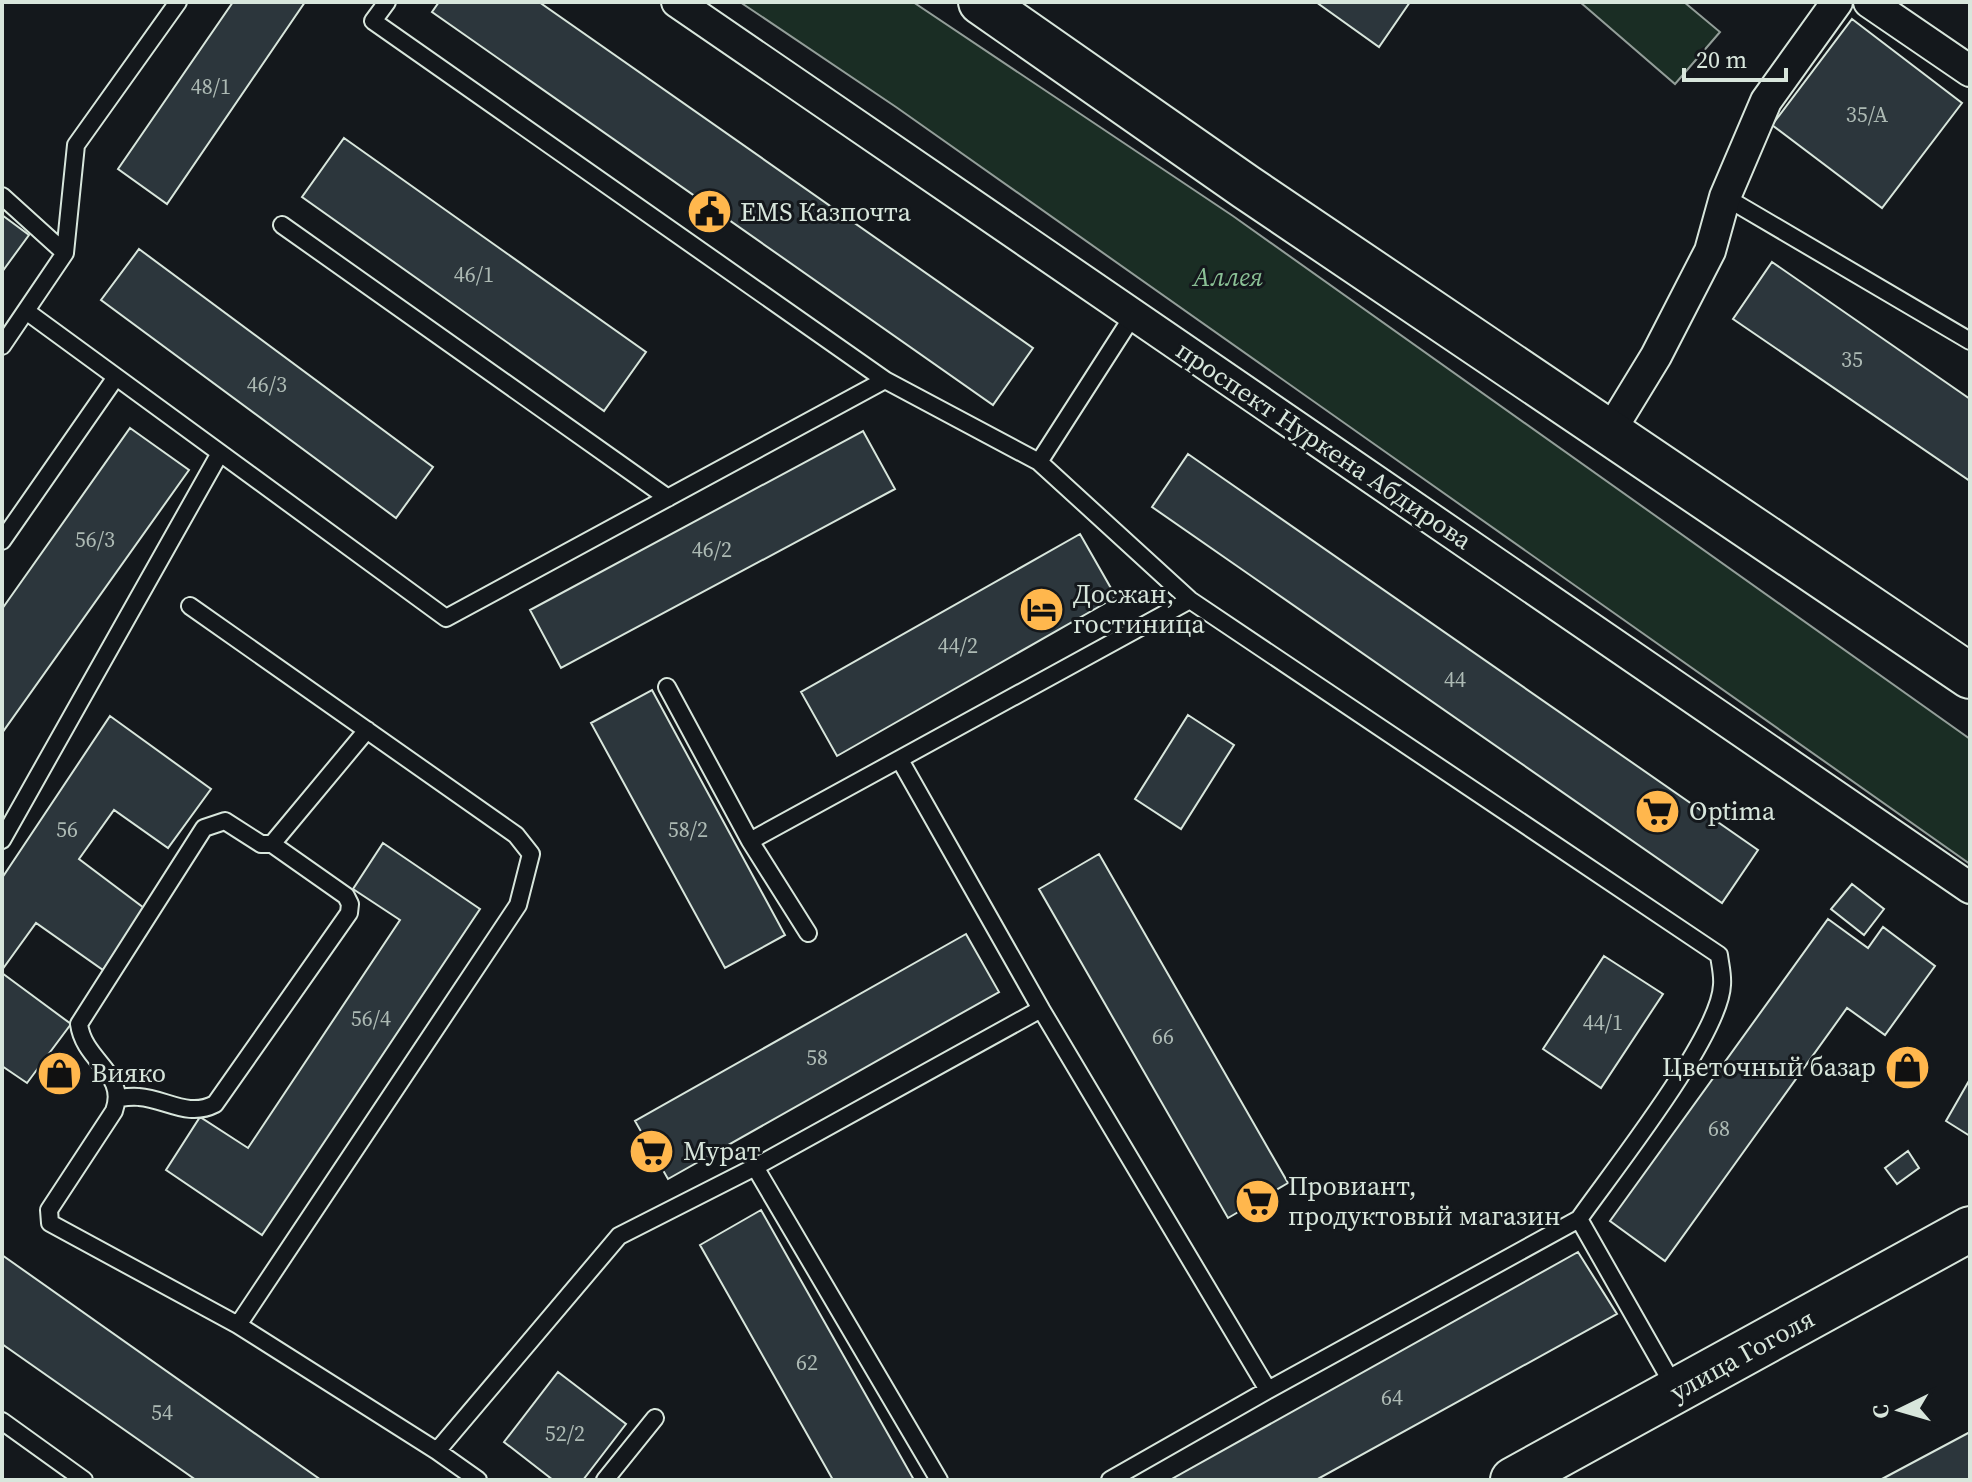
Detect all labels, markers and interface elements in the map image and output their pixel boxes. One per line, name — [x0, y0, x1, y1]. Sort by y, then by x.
scale bar — [1684, 32, 1786, 82]
text: 20 m — [1696, 43, 1747, 76]
house number: 48/1 — [191, 71, 231, 101]
house number: 35/А — [1846, 99, 1889, 129]
public building icon: EMS Казпочта — [685, 188, 733, 236]
place label: EMS Казпочта — [740, 194, 912, 230]
house number: 46/1 — [454, 259, 494, 289]
park label: Аллея — [1191, 259, 1263, 295]
street label: проспект Нуркена Абдирова — [1169, 332, 1480, 558]
house number: 35 — [1841, 344, 1863, 374]
house number: 46/3 — [247, 369, 287, 399]
house number: 56/3 — [75, 524, 115, 554]
house number: 46/2 — [692, 534, 732, 564]
place label: Досжан, гостиница — [1073, 576, 1205, 642]
hotel icon: Досжан, гостиница — [1018, 585, 1066, 633]
house number: 44/2 — [938, 630, 978, 660]
house number: 44 — [1444, 664, 1466, 694]
supermarket icon: Optima — [1634, 787, 1682, 835]
place label: Optima — [1689, 793, 1776, 829]
house number: 56 — [56, 814, 78, 844]
house number: 58/2 — [668, 814, 708, 844]
house number: 56/4 — [351, 1003, 391, 1033]
house number: 44/1 — [1583, 1007, 1623, 1037]
house number: 66 — [1152, 1021, 1174, 1051]
house number: 58 — [806, 1042, 828, 1072]
shop icon: Цветочный базар — [1883, 1043, 1931, 1091]
shop icon: Вияко — [36, 1049, 84, 1097]
place label: Цветочный базар — [1662, 1049, 1876, 1085]
place label: Вияко — [91, 1055, 166, 1091]
house number: 68 — [1708, 1113, 1730, 1143]
supermarket icon: Мурат — [628, 1127, 676, 1175]
place label: Мурат — [683, 1133, 761, 1169]
place label: Провиант, продуктовый магазин — [1288, 1168, 1561, 1234]
supermarket icon: Провиант, продуктовый магазин — [1233, 1177, 1281, 1225]
street label: улица Гоголя — [1663, 1300, 1821, 1410]
house number: 62 — [796, 1347, 818, 1377]
north arrow — [1860, 1370, 1940, 1450]
house number: 64 — [1381, 1382, 1403, 1412]
house number: 54 — [151, 1397, 173, 1427]
text: С — [1865, 1403, 1896, 1420]
house number: 52/2 — [545, 1418, 585, 1448]

